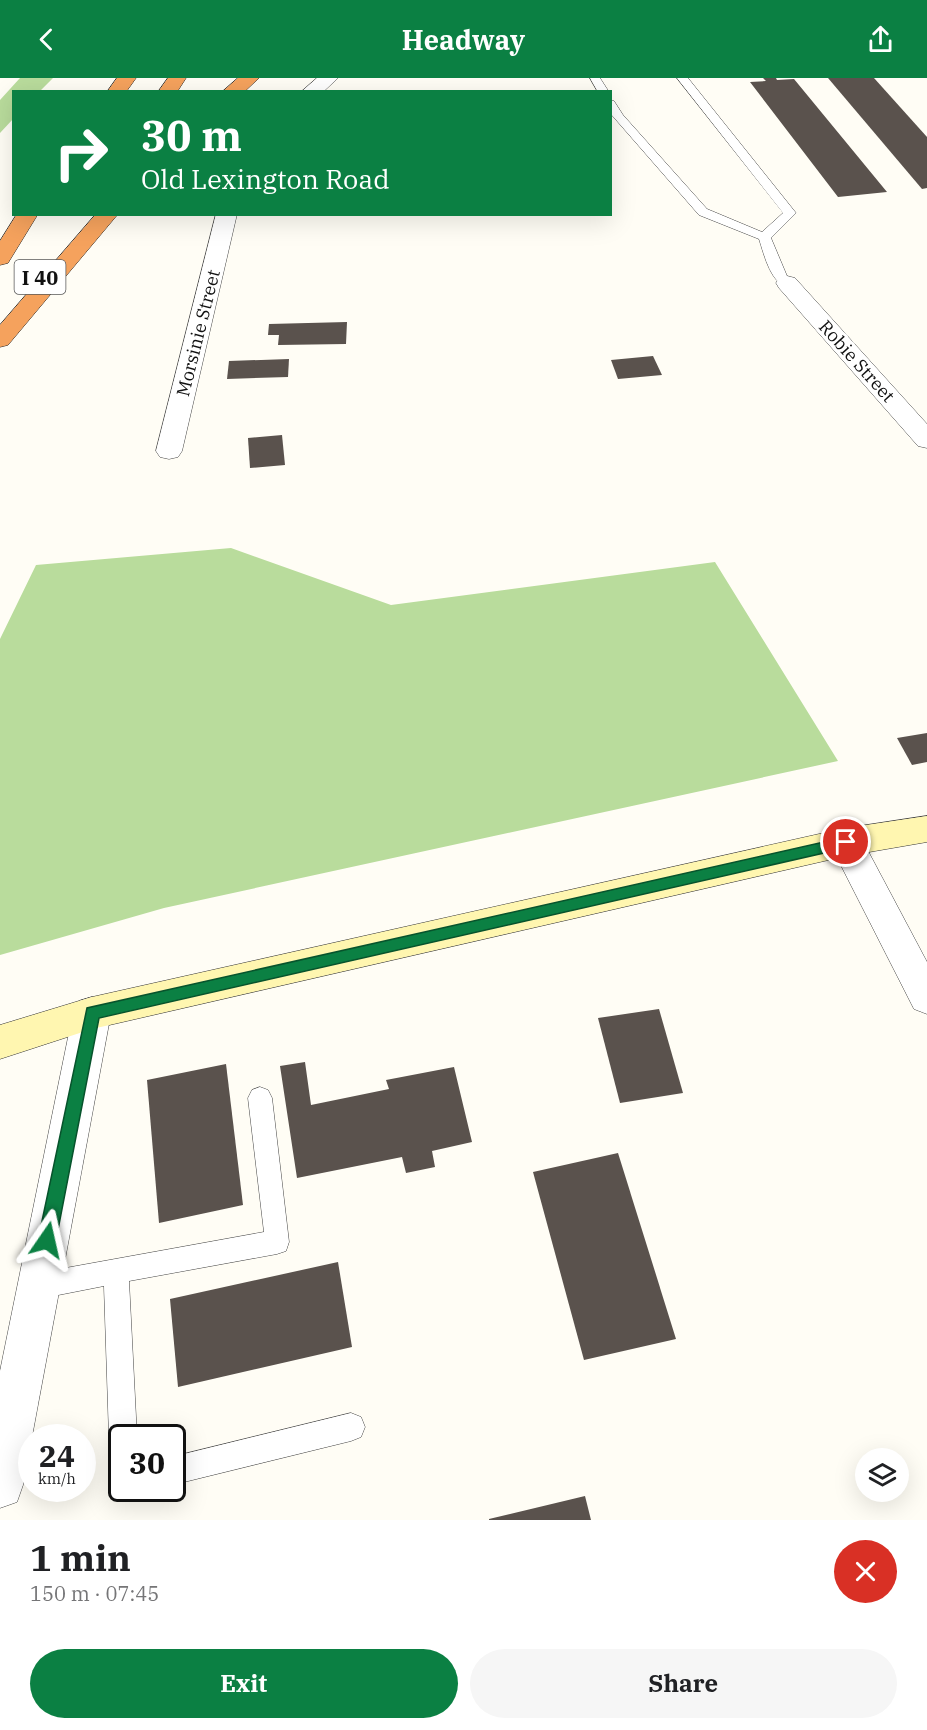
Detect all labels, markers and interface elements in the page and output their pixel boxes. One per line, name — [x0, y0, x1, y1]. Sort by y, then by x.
text: Headway — [402, 22, 525, 57]
icon: back — [30, 23, 63, 56]
icon: share — [864, 23, 897, 56]
text: 30 m — [141, 108, 242, 163]
icon: right — [42, 114, 120, 192]
text: Old Lexington Road — [141, 161, 390, 196]
road number: I 40 — [15, 260, 66, 294]
street label: Morsinie Street — [171, 267, 225, 399]
street label: Robie Street — [814, 315, 900, 407]
pin — [820, 816, 871, 867]
icon: arrive — [829, 825, 862, 858]
position arrow — [15, 1208, 79, 1272]
speed limit sign: 30 — [108, 1424, 186, 1502]
text: 24 — [39, 1436, 75, 1475]
map controls — [855, 1448, 909, 1502]
button: layers — [855, 1448, 909, 1502]
text: km/h — [38, 1469, 76, 1488]
text: 1 min — [30, 1534, 131, 1581]
button: close — [834, 1540, 897, 1603]
text: 150 m · 07:45 — [30, 1580, 159, 1607]
button: Exit — [30, 1649, 458, 1718]
button: Share — [470, 1649, 897, 1718]

